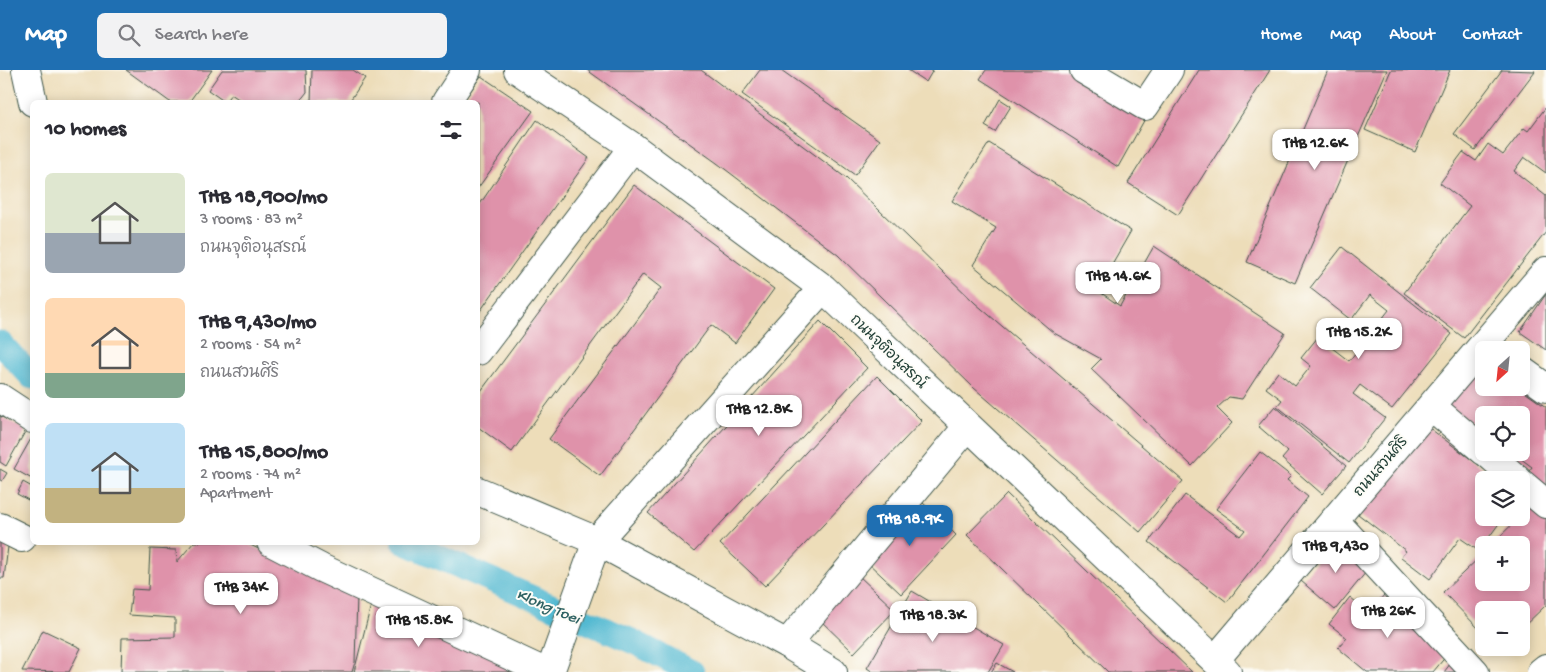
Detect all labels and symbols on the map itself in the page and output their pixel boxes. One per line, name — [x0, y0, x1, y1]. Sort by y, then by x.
pin: THB 12.6K — [1258, 128, 1372, 171]
pin: THB 14.6K — [1061, 262, 1175, 304]
street label: ถนนจุติอนุสรณ์ — [846, 309, 932, 394]
pin: THB 15.2K — [1302, 318, 1416, 360]
north arrow — [1475, 341, 1530, 396]
pin: THB 12.8K — [702, 394, 816, 437]
street label: ถนนสวนศิริ — [1349, 432, 1413, 501]
pin: THB 18.9K — [853, 504, 967, 547]
pin: THB 9,430 — [1279, 532, 1393, 574]
pin: THB 34K — [195, 572, 287, 615]
water label: Klong Toei — [513, 586, 584, 631]
pin: THB 26K — [1342, 596, 1434, 639]
pin: THB 18.3K — [876, 600, 990, 643]
pin: THB 15.8K — [362, 606, 476, 648]

